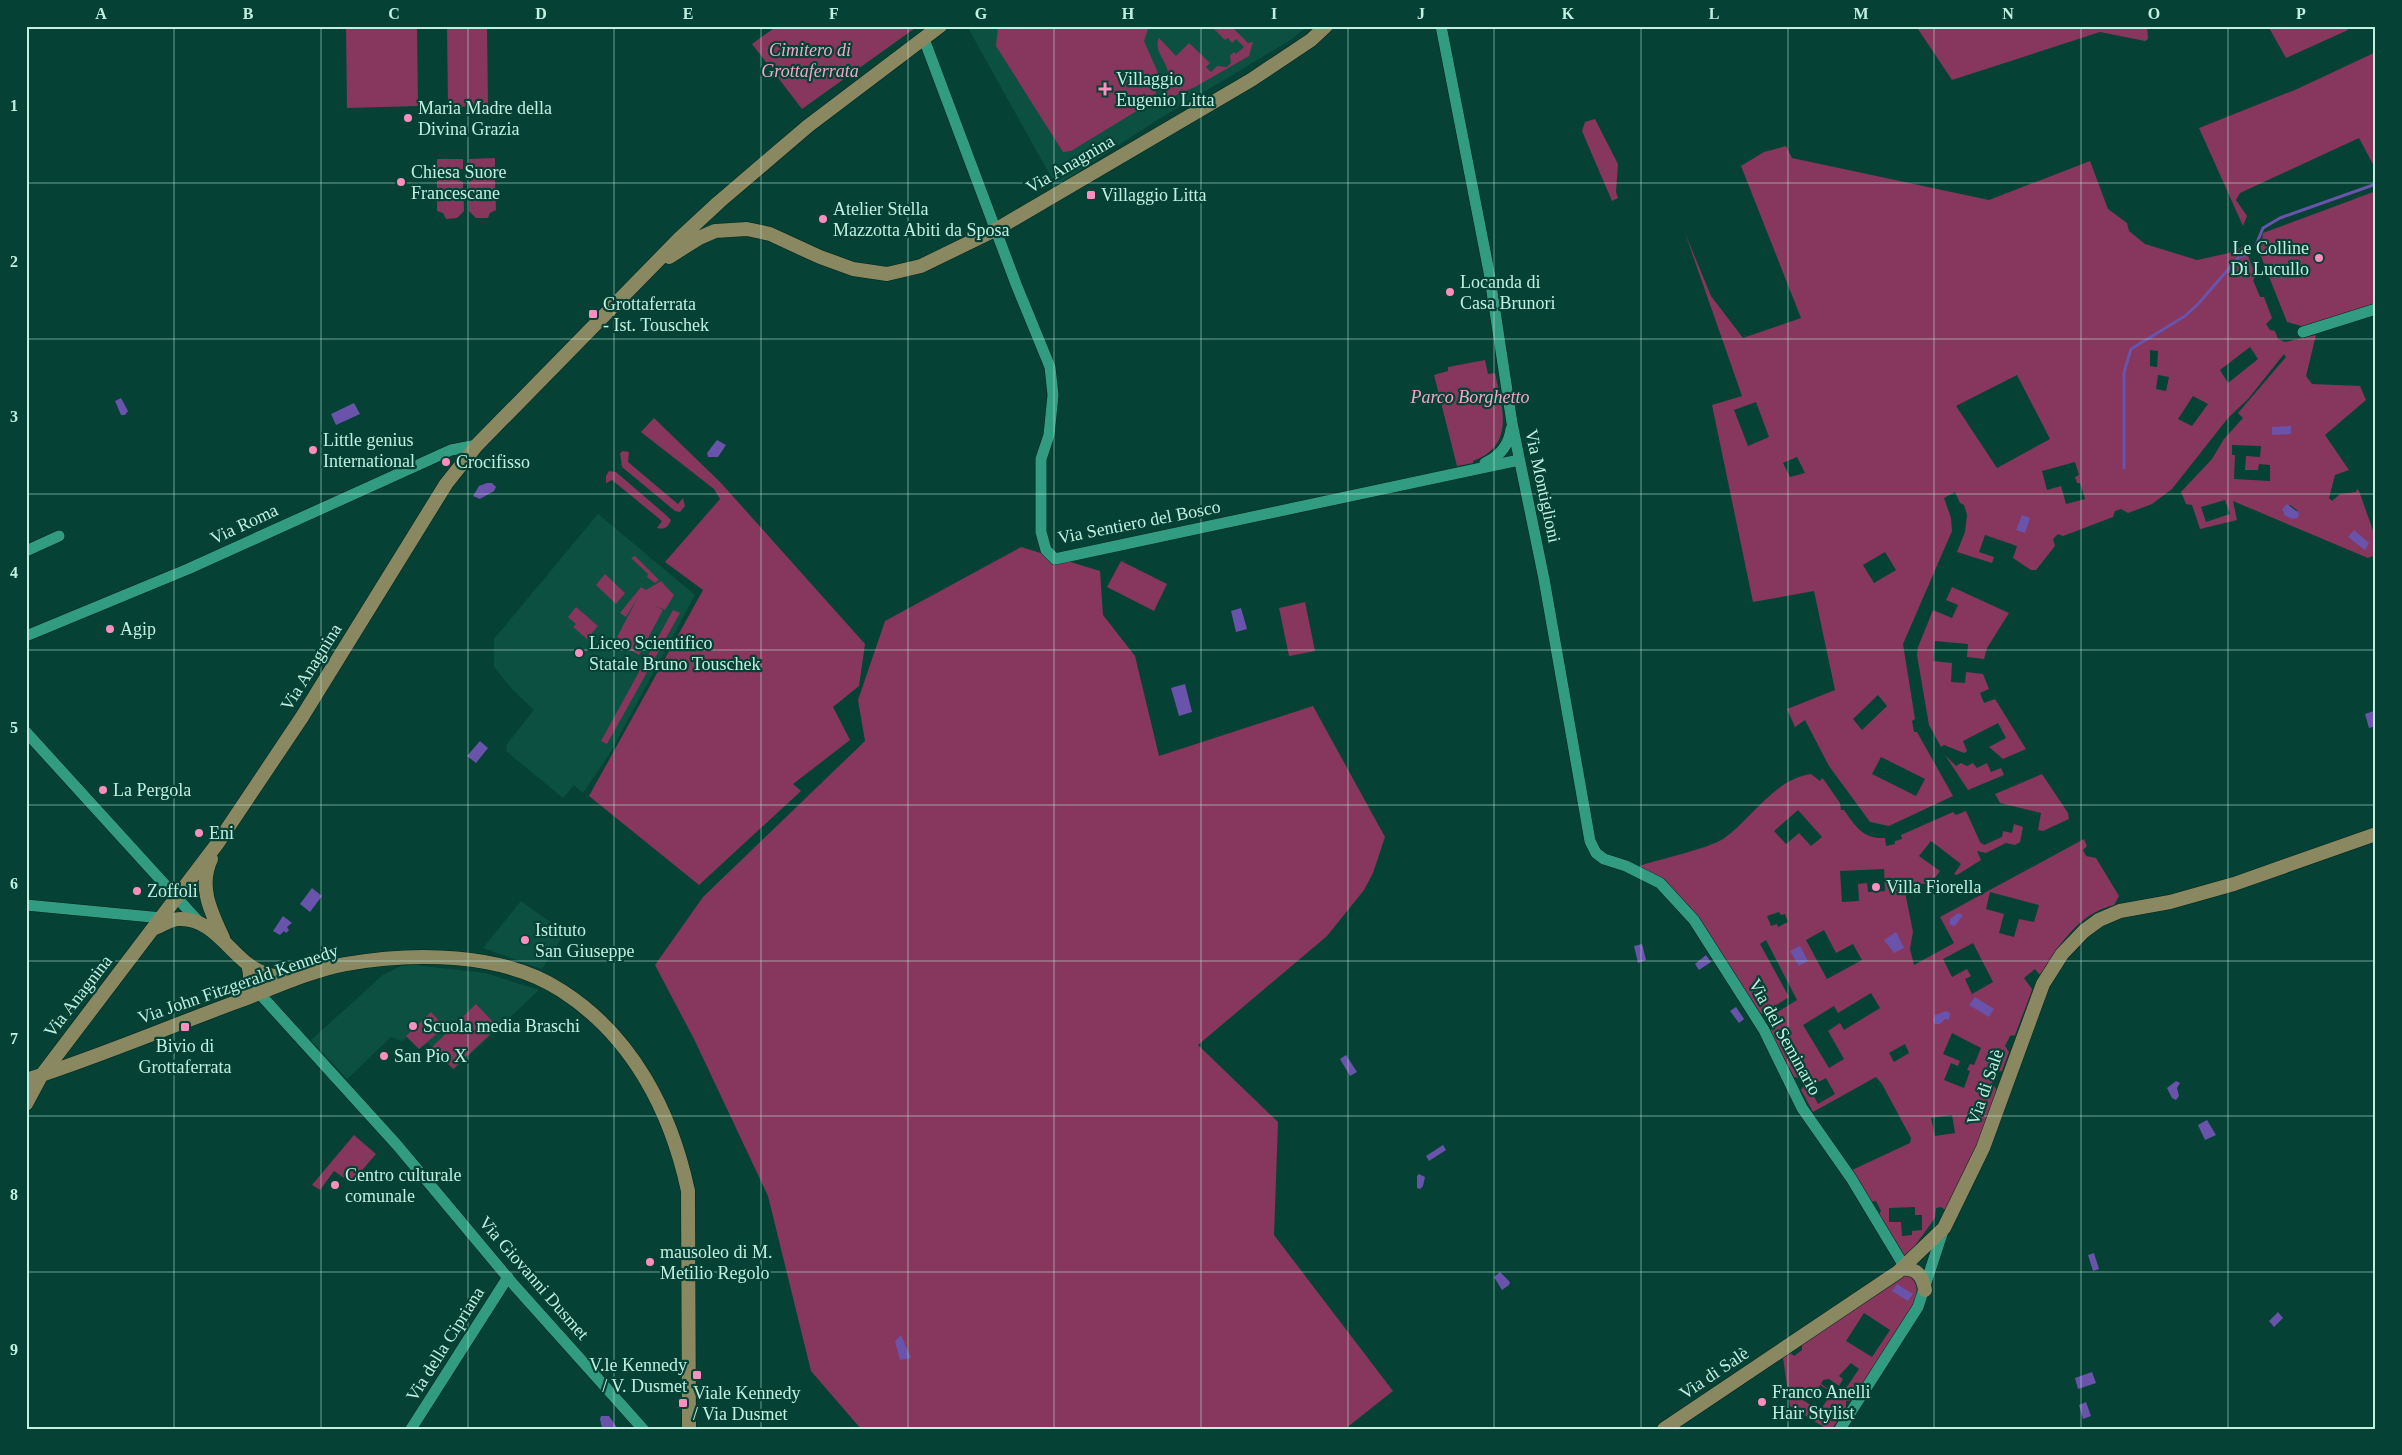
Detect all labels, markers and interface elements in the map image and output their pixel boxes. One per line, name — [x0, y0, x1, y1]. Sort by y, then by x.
text: A — [95, 5, 107, 22]
text: B — [243, 5, 254, 22]
text: C — [388, 5, 400, 22]
text: D — [535, 5, 547, 22]
text: E — [683, 5, 693, 22]
text: F — [829, 5, 839, 22]
text: G — [975, 5, 988, 22]
text: H — [1122, 5, 1135, 22]
text: I — [1271, 5, 1277, 22]
text: J — [1417, 5, 1425, 22]
text: K — [1562, 5, 1575, 22]
text: L — [1709, 5, 1719, 22]
text: M — [1853, 5, 1869, 22]
text: N — [2002, 5, 2014, 22]
text: O — [2148, 5, 2160, 22]
text: P — [2296, 5, 2306, 22]
park label: Cimitero di Grottaferrata — [761, 40, 859, 81]
place label: Villaggio Eugenio Litta — [1116, 69, 1214, 110]
marker: Villaggio Eugenio Litta — [1098, 82, 1112, 96]
text: 1 — [10, 97, 18, 114]
place label: Maria Madre della Divina Grazia — [418, 98, 552, 139]
marker: Maria Madre della Divina Grazia — [402, 112, 414, 124]
street label: Via Anagnina — [1022, 131, 1118, 197]
place label: Chiesa Suore Francescane — [411, 162, 506, 203]
marker: Chiesa Suore Francescane — [395, 176, 407, 188]
place label: Villaggio Litta — [1101, 185, 1206, 205]
marker: Villaggio Litta — [1085, 189, 1097, 201]
place label: Atelier Stella Mazzotta Abiti da Sposa — [833, 199, 1009, 240]
marker: Atelier Stella Mazzotta Abiti da Sposa — [817, 213, 829, 225]
place label: Le Colline Di Lucullo — [2231, 238, 2309, 279]
marker: Le Colline Di Lucullo — [2313, 252, 2325, 264]
text: 2 — [10, 253, 18, 270]
place label: Locanda di Casa Brunori — [1460, 272, 1555, 313]
marker: Locanda di Casa Brunori — [1444, 286, 1456, 298]
place label: Grottaferrata - Ist. Touschek — [603, 294, 709, 335]
marker: Grottaferrata - Ist. Touschek — [587, 308, 599, 320]
park label: Parco Borghetto — [1409, 387, 1530, 407]
text: 3 — [10, 408, 18, 425]
street label: Via Montiglioni — [1521, 427, 1565, 545]
place label: Little genius International — [323, 430, 415, 471]
marker: Little genius International — [307, 444, 319, 456]
place label: Crocifisso — [456, 452, 530, 472]
marker: Crocifisso — [440, 456, 452, 468]
street label: Via Sentiero del Bosco — [1056, 496, 1222, 548]
street label: Via Roma — [207, 500, 281, 548]
text: 4 — [10, 564, 18, 581]
place label: Agip — [120, 619, 156, 639]
street label: Via Anagnina — [276, 620, 346, 714]
marker: Agip — [104, 623, 116, 635]
place label: Liceo Scientifico Statale Bruno Touschek — [589, 633, 760, 674]
marker: Liceo Scientifico Statale Bruno Touschek — [573, 647, 585, 659]
text: 5 — [10, 719, 18, 736]
place label: La Pergola — [113, 780, 191, 800]
marker: La Pergola — [97, 784, 109, 796]
place label: Eni — [209, 823, 234, 843]
marker: Eni — [193, 827, 205, 839]
text: 6 — [10, 875, 18, 892]
place label: Villa Fiorella — [1886, 877, 1981, 897]
place label: Zoffoli — [147, 881, 198, 901]
marker: Villa Fiorella — [1870, 881, 1882, 893]
marker: Zoffoli — [131, 885, 143, 897]
place label: Istituto San Giuseppe — [535, 920, 634, 961]
marker: Istituto San Giuseppe — [519, 934, 531, 946]
street label: Via John Fitzgerald Kennedy — [135, 940, 341, 1028]
street label: Via Anagnina — [40, 951, 116, 1041]
street label: Via del Seminario — [1745, 975, 1825, 1099]
place label: Scuola media Braschi — [423, 1016, 580, 1036]
marker: Scuola media Braschi — [407, 1020, 419, 1032]
marker: Bivio di Grottaferrata — [179, 1021, 191, 1033]
text: 7 — [10, 1030, 18, 1047]
place label: Bivio di Grottaferrata — [139, 1036, 231, 1077]
place label: San Pio X — [394, 1046, 467, 1066]
street label: Via di Salè — [1963, 1046, 2007, 1128]
marker: San Pio X — [378, 1050, 390, 1062]
place label: Centro culturale comunale — [345, 1165, 461, 1206]
marker: Centro culturale comunale — [329, 1179, 341, 1191]
text: 8 — [10, 1186, 18, 1203]
street label: Via Giovanni Dusmet — [475, 1212, 593, 1344]
place label: mausoleo di M. Metilio Regolo — [660, 1242, 773, 1283]
marker: mausoleo di M. Metilio Regolo — [644, 1256, 656, 1268]
street label: Via della Cipriana — [402, 1283, 488, 1405]
text: 9 — [10, 1341, 18, 1358]
street label: Via di Salè — [1676, 1343, 1752, 1403]
place label: V.le Kennedy / V. Dusmet — [589, 1355, 687, 1396]
marker: V.le Kennedy / V. Dusmet — [691, 1369, 703, 1381]
place label: Franco Anelli Hair Stylist — [1772, 1382, 1870, 1423]
place label: Viale Kennedy / Via Dusmet — [693, 1383, 800, 1424]
marker: Franco Anelli Hair Stylist — [1756, 1396, 1768, 1408]
marker: Viale Kennedy / Via Dusmet — [677, 1397, 689, 1409]

